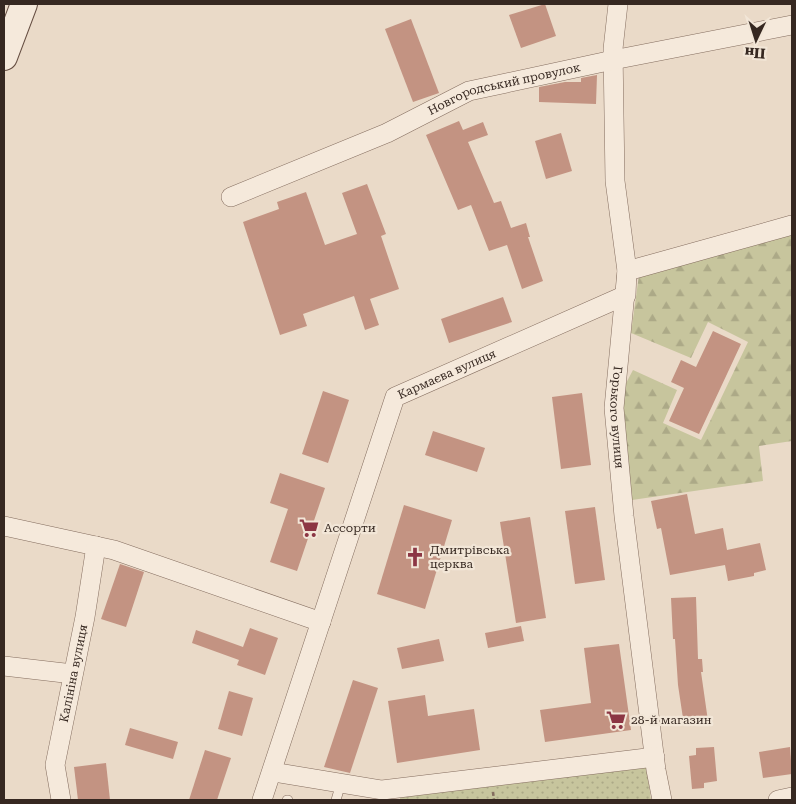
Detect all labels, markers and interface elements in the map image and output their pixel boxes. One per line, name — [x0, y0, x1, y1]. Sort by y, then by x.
north arrow — [731, 15, 781, 65]
text: Пн — [744, 44, 766, 62]
street label: Новгородський провулок — [425, 60, 582, 118]
street label: Кармаєва вулиця — [395, 346, 498, 402]
street label: Горького вулиця — [607, 365, 627, 469]
supermarket icon: Ассорти — [298, 517, 320, 539]
place label: Ассорти — [324, 521, 376, 535]
place label: Дмитрівська церква — [430, 543, 510, 571]
church icon: Дмитрівська церква — [404, 546, 426, 568]
street label: Калініна вулиця — [57, 623, 90, 724]
supermarket icon: 28-й магазин — [605, 709, 627, 731]
place label: 28-й магазин — [631, 713, 712, 727]

